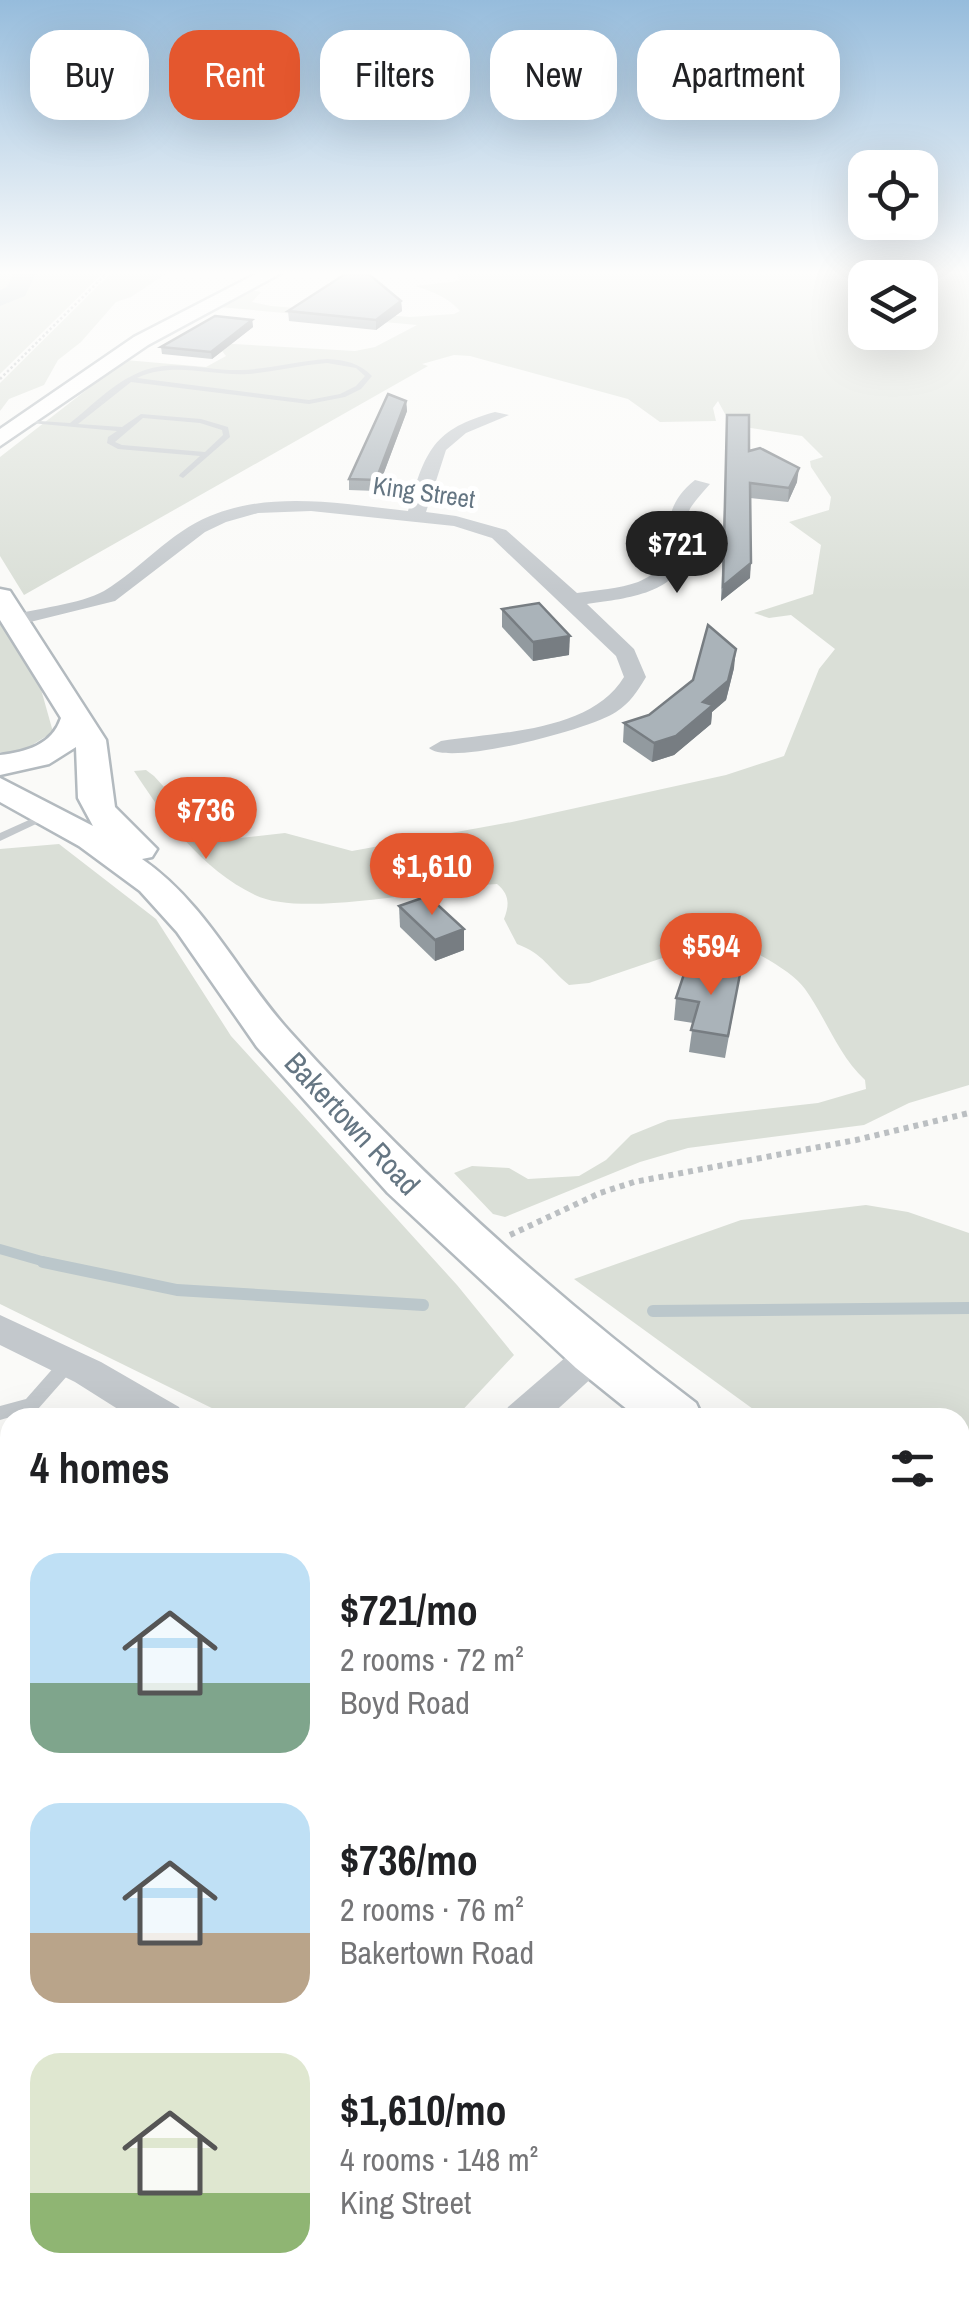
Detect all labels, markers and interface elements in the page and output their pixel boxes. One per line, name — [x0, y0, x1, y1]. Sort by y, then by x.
chip: Buy — [30, 30, 149, 120]
chip: Rent — [169, 30, 300, 120]
chip: Filters — [320, 30, 470, 120]
chip: New — [490, 30, 617, 120]
chip: Apartment — [637, 30, 840, 120]
map controls — [848, 150, 938, 350]
button: locate — [848, 150, 938, 240]
button: layers — [848, 260, 938, 350]
street label: King Street — [371, 468, 477, 516]
pin: $721 — [618, 511, 736, 596]
text: $721 — [648, 522, 706, 565]
pin: $736 — [147, 777, 265, 862]
text: $736 — [177, 788, 235, 831]
pin: $1,610 — [351, 833, 513, 918]
text: $1,610 — [392, 844, 472, 887]
pin: $594 — [652, 913, 770, 998]
text: $594 — [682, 924, 740, 967]
street label: Bakertown Road — [276, 1043, 429, 1203]
text: 4 homes — [30, 1440, 170, 1496]
icon: filters — [885, 1441, 940, 1496]
text: $721/mo — [340, 1582, 478, 1638]
icon: home — [110, 1593, 230, 1713]
text: 2 rooms · 72 m² — [340, 1638, 524, 1681]
text: Boyd Road — [340, 1681, 470, 1724]
text: $736/mo — [340, 1832, 478, 1888]
icon: home — [110, 1843, 230, 1963]
text: 2 rooms · 76 m² — [340, 1888, 524, 1931]
text: Bakertown Road — [340, 1931, 534, 1974]
text: $1,610/mo — [340, 2082, 507, 2138]
icon: home — [110, 2093, 230, 2213]
text: 4 rooms · 148 m² — [340, 2138, 538, 2181]
text: King Street — [340, 2181, 471, 2224]

